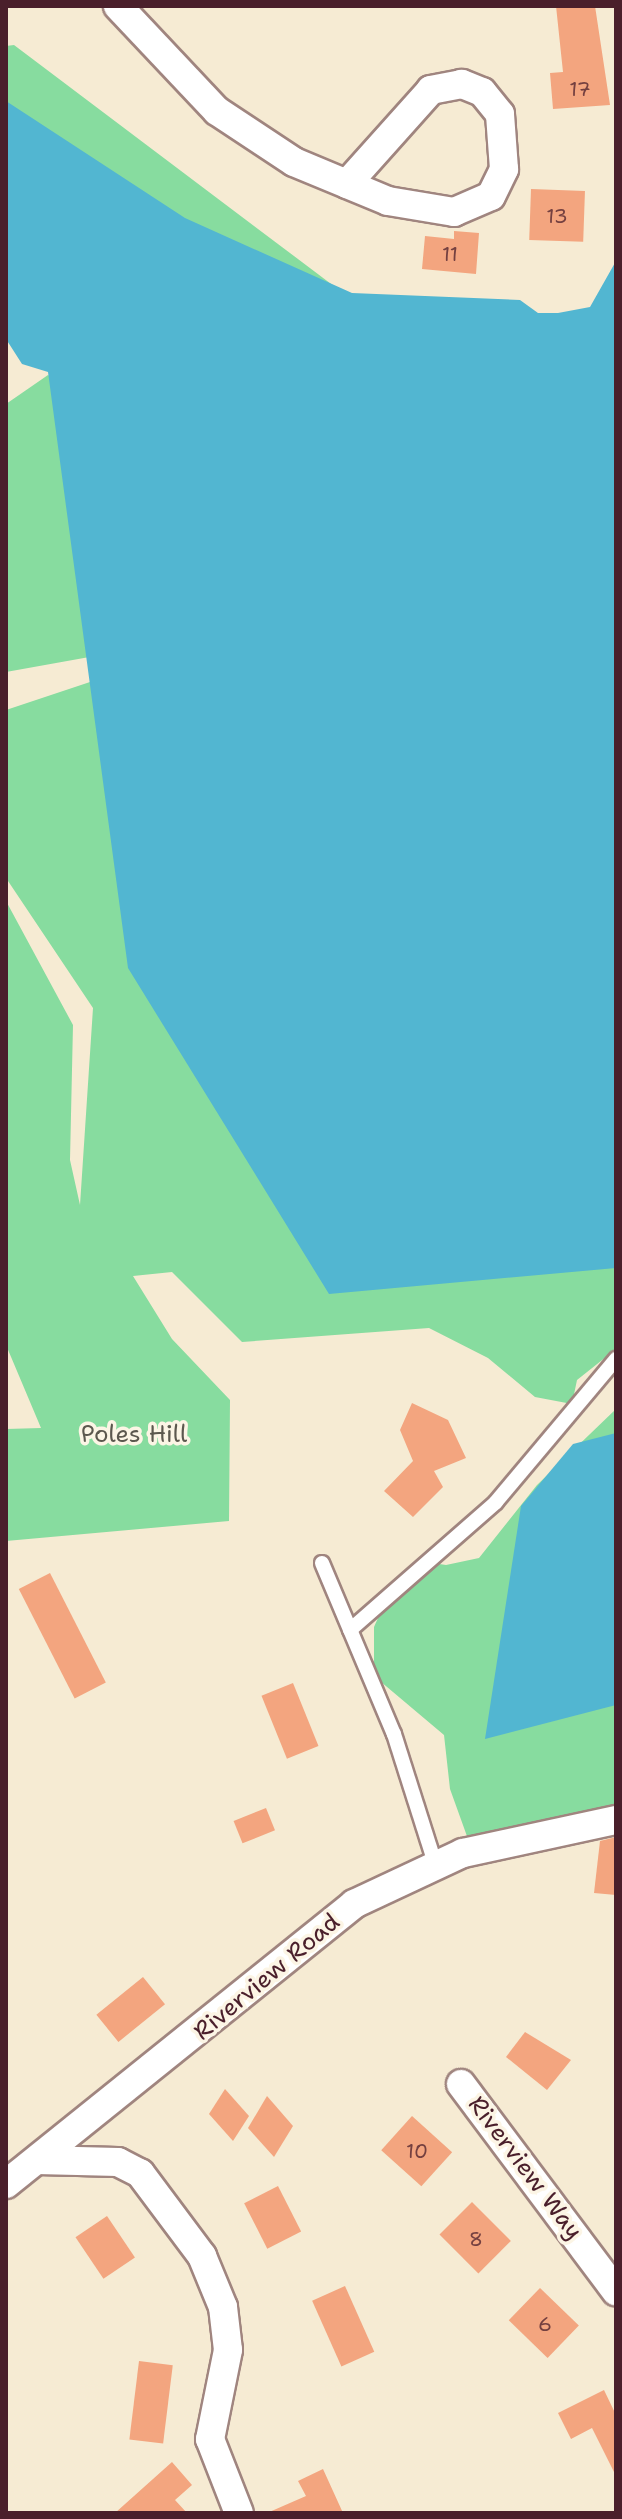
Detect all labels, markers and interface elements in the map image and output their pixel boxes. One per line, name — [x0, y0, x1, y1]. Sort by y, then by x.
house number: 17 — [569, 77, 591, 101]
house number: 13 — [546, 204, 568, 228]
house number: 11 — [442, 242, 458, 266]
park label: Poles Hill — [81, 1421, 187, 1449]
street label: Riverview Road — [188, 1908, 346, 2046]
street label: Riverview Way — [462, 2091, 588, 2245]
house number: 10 — [406, 2139, 428, 2163]
house number: 8 — [469, 2227, 483, 2251]
house number: 6 — [538, 2312, 552, 2336]

